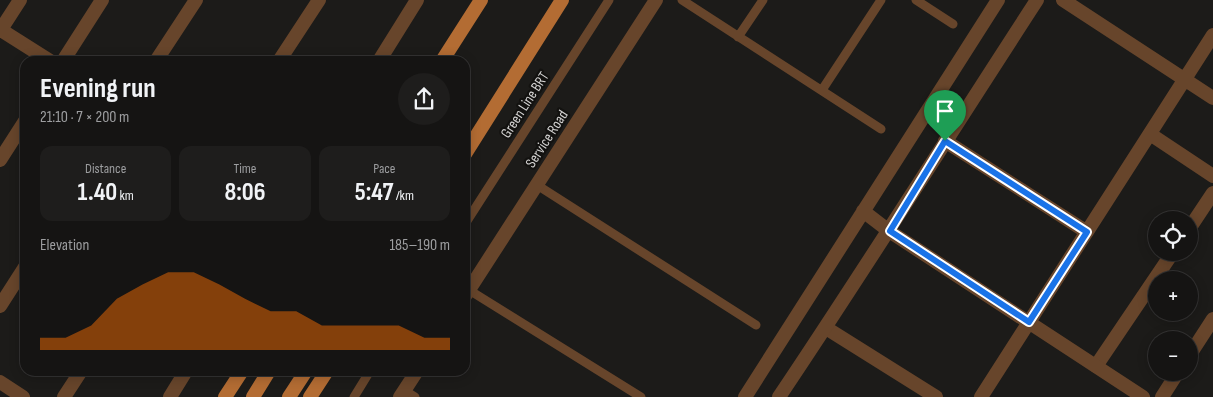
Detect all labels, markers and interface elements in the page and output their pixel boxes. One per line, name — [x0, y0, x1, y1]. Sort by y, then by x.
street label: Green Line BRT — [497, 68, 553, 142]
text: Evening run — [40, 72, 156, 105]
button: share — [398, 73, 450, 125]
pin — [924, 90, 966, 141]
icon: arrive — [931, 97, 959, 125]
street label: Service Road — [521, 107, 573, 171]
text: 21:10 · 7 × 200 m — [40, 108, 129, 127]
text: Distance — [85, 160, 126, 177]
text: Time — [234, 160, 256, 177]
text: Pace — [373, 160, 395, 177]
text: 1.40 — [78, 177, 117, 208]
text: 8:06 — [224, 177, 266, 208]
text: 5:47 — [355, 177, 393, 208]
text: km — [117, 187, 134, 204]
text: /km — [393, 187, 414, 204]
map controls — [1148, 211, 1198, 381]
button: locate — [1148, 211, 1198, 261]
text: Elevation — [40, 236, 89, 255]
text: 185–190 m — [389, 236, 450, 255]
button: + — [1148, 271, 1198, 321]
button: − — [1148, 331, 1198, 381]

